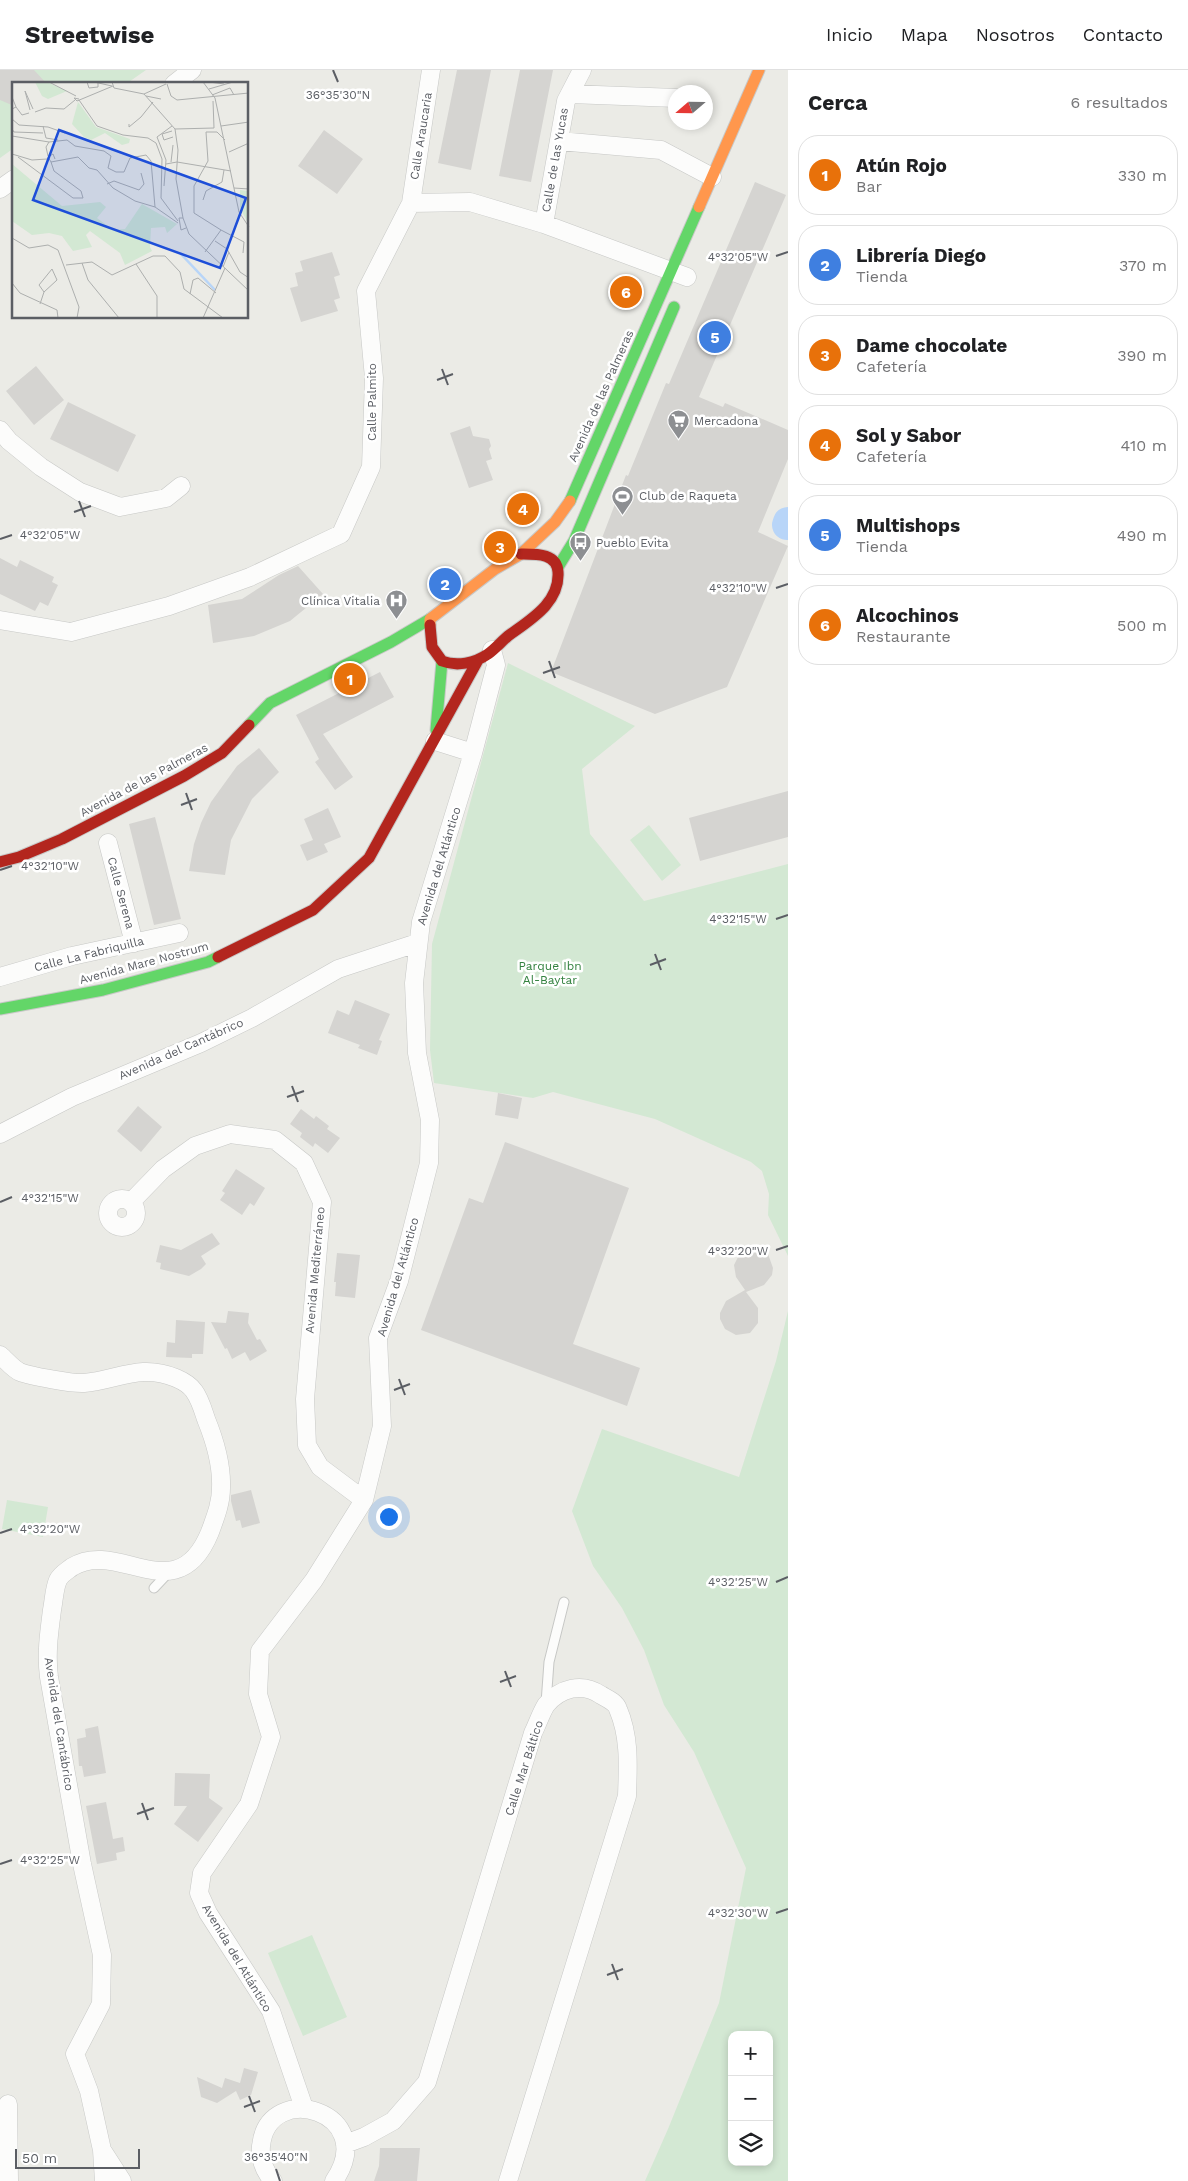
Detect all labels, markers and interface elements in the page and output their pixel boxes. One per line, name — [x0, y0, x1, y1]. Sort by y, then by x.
text: Streetwise — [25, 21, 154, 49]
text: Inicio — [826, 24, 873, 45]
text: Mapa — [901, 24, 948, 45]
text: Nosotros — [976, 24, 1055, 45]
text: Contacto — [1083, 24, 1163, 45]
inset map — [12, 82, 249, 319]
north arrow — [668, 85, 713, 130]
text: 36°35'30"N — [306, 88, 370, 102]
text: Cerca — [808, 90, 867, 115]
street label: Calle Araucaria — [407, 91, 435, 181]
text: 6 resultados — [1071, 93, 1168, 112]
street label: Calle de las Yucas — [539, 107, 571, 213]
text: Atún Rojo — [856, 154, 947, 177]
text: 1 — [822, 166, 828, 185]
text: 330 m — [1118, 166, 1167, 185]
text: Bar — [856, 177, 882, 196]
text: Librería Diego — [856, 244, 986, 267]
text: 4°32'05"W — [708, 250, 769, 264]
text: 2 — [820, 256, 830, 275]
text: 370 m — [1119, 256, 1167, 275]
text: Tienda — [856, 267, 908, 286]
pin: 6 — [610, 273, 642, 311]
pin: 5 — [699, 318, 731, 356]
street label: Avenida de las Palmeras — [566, 328, 636, 464]
text: Dame chocolate — [856, 334, 1007, 357]
text: 3 — [820, 346, 830, 365]
text: 390 m — [1117, 346, 1167, 365]
text: Cafetería — [856, 357, 927, 376]
street label: Calle Palmito — [365, 363, 379, 441]
supermarket icon: Mercadona — [666, 409, 690, 440]
place label: Mercadona — [694, 414, 758, 428]
text: Sol y Sabor — [856, 424, 961, 447]
text: 4 — [820, 436, 830, 455]
text: 410 m — [1121, 436, 1167, 455]
text: Cafetería — [856, 447, 927, 466]
sports icon: Club de Raqueta — [611, 484, 635, 515]
place label: Club de Raqueta — [639, 489, 737, 503]
pin: 4 — [507, 490, 539, 528]
text: Multishops — [856, 514, 960, 537]
text: 5 — [820, 526, 830, 545]
text: 490 m — [1117, 526, 1167, 545]
text: 4°32'05"W — [20, 528, 81, 542]
pin: 3 — [484, 528, 516, 566]
bus stop icon: Pueblo Evita — [568, 531, 592, 562]
place label: Pueblo Evita — [596, 536, 669, 550]
text: Tienda — [856, 537, 908, 556]
pin: 2 — [429, 565, 461, 603]
text: 4°32'10"W — [709, 581, 768, 595]
hospital icon: Clínica Vitalia — [384, 589, 408, 620]
place label: Clínica Vitalia — [301, 594, 380, 608]
text: Alcochinos — [856, 604, 959, 627]
text: 6 — [820, 616, 830, 635]
text: 500 m — [1117, 616, 1167, 635]
text: Restaurante — [856, 627, 951, 646]
pin: 1 — [334, 660, 366, 698]
street label: Avenida de las Palmeras — [78, 740, 210, 820]
street label: Avenida del Atlántico — [414, 805, 464, 927]
street label: Calle Serena — [105, 856, 137, 931]
text: 4°32'10"W — [21, 859, 80, 873]
text: 4°32'15"W — [709, 912, 767, 926]
street label: Calle La Fabriquilla — [33, 934, 145, 974]
street label: Avenida Mare Nostrum — [78, 939, 210, 987]
park label: Parque Ibn Al-Baytar — [518, 959, 582, 987]
street label: Avenida del Cantábrico — [117, 1015, 245, 1083]
text: 4°32'15"W — [21, 1191, 79, 1205]
street label: Avenida Mediterráneo — [302, 1206, 328, 1334]
street label: Avenida del Atlántico — [374, 1216, 422, 1338]
text: 4°32'20"W — [708, 1244, 769, 1258]
your location — [376, 1504, 402, 1530]
text: 4°32'20"W — [20, 1522, 81, 1536]
text: 4°32'25"W — [708, 1575, 768, 1589]
street label: Avenida del Cantábrico — [42, 1656, 76, 1792]
street label: Calle Mar Báltico — [502, 1719, 546, 1817]
text: 4°32'25"W — [20, 1853, 80, 1867]
street label: Avenida del Atlántico — [199, 1902, 275, 2014]
text: 4°32'30"W — [708, 1906, 769, 1920]
map controls — [728, 2031, 773, 2166]
button: + — [728, 2031, 773, 2076]
button: − — [728, 2076, 773, 2121]
button: layers — [728, 2121, 773, 2166]
scale bar — [15, 2146, 140, 2169]
text: 50 m — [22, 2150, 57, 2166]
text: 36°35'40"N — [244, 2150, 308, 2164]

